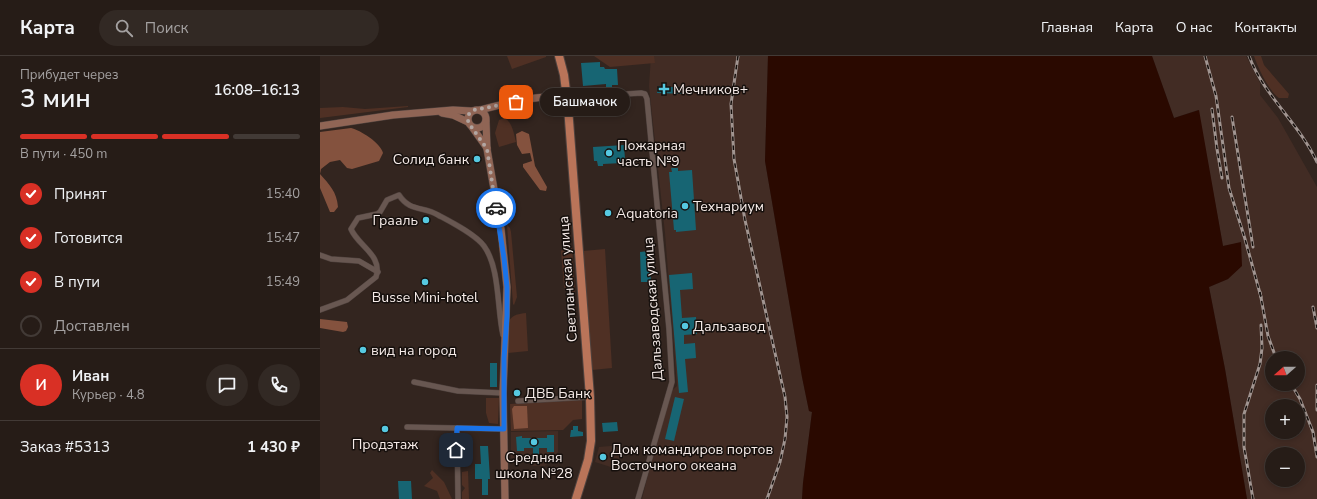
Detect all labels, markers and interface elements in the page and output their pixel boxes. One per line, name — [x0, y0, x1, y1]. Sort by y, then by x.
search box — [99, 10, 379, 46]
text: Карта — [20, 15, 75, 41]
icon: search — [113, 17, 135, 39]
text: Поиск — [145, 18, 188, 38]
text: Главная — [1041, 18, 1093, 37]
text: Карта — [1115, 18, 1154, 37]
text: О нас — [1176, 18, 1212, 37]
text: Контакты — [1234, 18, 1297, 37]
text: Прибудет через — [20, 66, 118, 84]
text: 16:08–16:13 — [213, 80, 300, 100]
place label: Мечников+ — [673, 80, 748, 99]
text: 3 мин — [20, 81, 91, 116]
marker: Мечников+ — [658, 83, 670, 95]
pin — [499, 85, 533, 119]
callout: Башмачок — [540, 88, 630, 116]
icon: bag — [505, 91, 527, 113]
text: Башмачок — [553, 93, 617, 111]
place label: Пожарная часть №9 — [617, 136, 686, 171]
text: В пути · 450 m — [20, 145, 107, 163]
marker: Пожарная часть №9 — [604, 148, 614, 158]
place label: Солид банк — [393, 150, 470, 169]
marker: Солид банк — [472, 154, 482, 164]
icon: check — [20, 183, 42, 205]
text: Принят — [54, 184, 107, 204]
text: 15:40 — [266, 185, 300, 203]
courier — [476, 188, 516, 228]
icon: car — [485, 197, 507, 219]
place label: Технариум — [693, 197, 764, 216]
marker: Технариум — [680, 201, 690, 211]
place label: Aquatoria — [616, 204, 678, 223]
marker: Aquatoria — [603, 208, 613, 218]
place label: Грааль — [373, 211, 418, 230]
marker: Грааль — [421, 215, 431, 225]
street label: Светланская улица — [554, 215, 582, 343]
icon: check — [20, 227, 42, 249]
text: Готовится — [54, 228, 123, 248]
text: 15:47 — [266, 229, 300, 247]
street label: Дальзаводская улица — [638, 236, 668, 382]
icon: check — [20, 271, 42, 293]
text: В пути — [54, 272, 100, 292]
text: 15:49 — [266, 273, 300, 291]
marker: Busse Mini-hotel — [420, 277, 430, 287]
place label: Busse Mini-hotel — [372, 288, 479, 307]
text: Доставлен — [54, 316, 130, 336]
place label: Дальзавод — [693, 317, 766, 336]
marker: Дальзавод — [680, 321, 690, 331]
place label: вид на город — [371, 341, 457, 360]
marker: вид на город — [358, 345, 368, 355]
north arrow — [1265, 351, 1305, 391]
map controls — [1265, 351, 1305, 487]
button: chat — [206, 364, 248, 406]
button: phone — [258, 364, 300, 406]
text: Иван — [72, 366, 109, 386]
text: И — [35, 375, 47, 395]
place label: ДВБ Банк — [525, 384, 591, 403]
text: Курьер · 4.8 — [72, 386, 145, 404]
marker: ДВБ Банк — [512, 388, 522, 398]
button: + — [1265, 399, 1305, 439]
marker: Продэтаж — [380, 424, 390, 434]
pin — [439, 433, 473, 467]
place label: Продэтаж — [352, 435, 418, 454]
text: Заказ #5313 — [20, 437, 110, 457]
text: 1 430 ₽ — [247, 437, 300, 457]
marker: Средняя школа №28 — [529, 437, 539, 447]
icon: home — [445, 439, 467, 461]
place label: Дом командиров портов Восточного океана — [611, 440, 773, 475]
button: − — [1265, 447, 1305, 487]
place label: Средняя школа №28 — [495, 448, 573, 483]
marker: Дом командиров портов Восточного океана — [598, 452, 608, 462]

